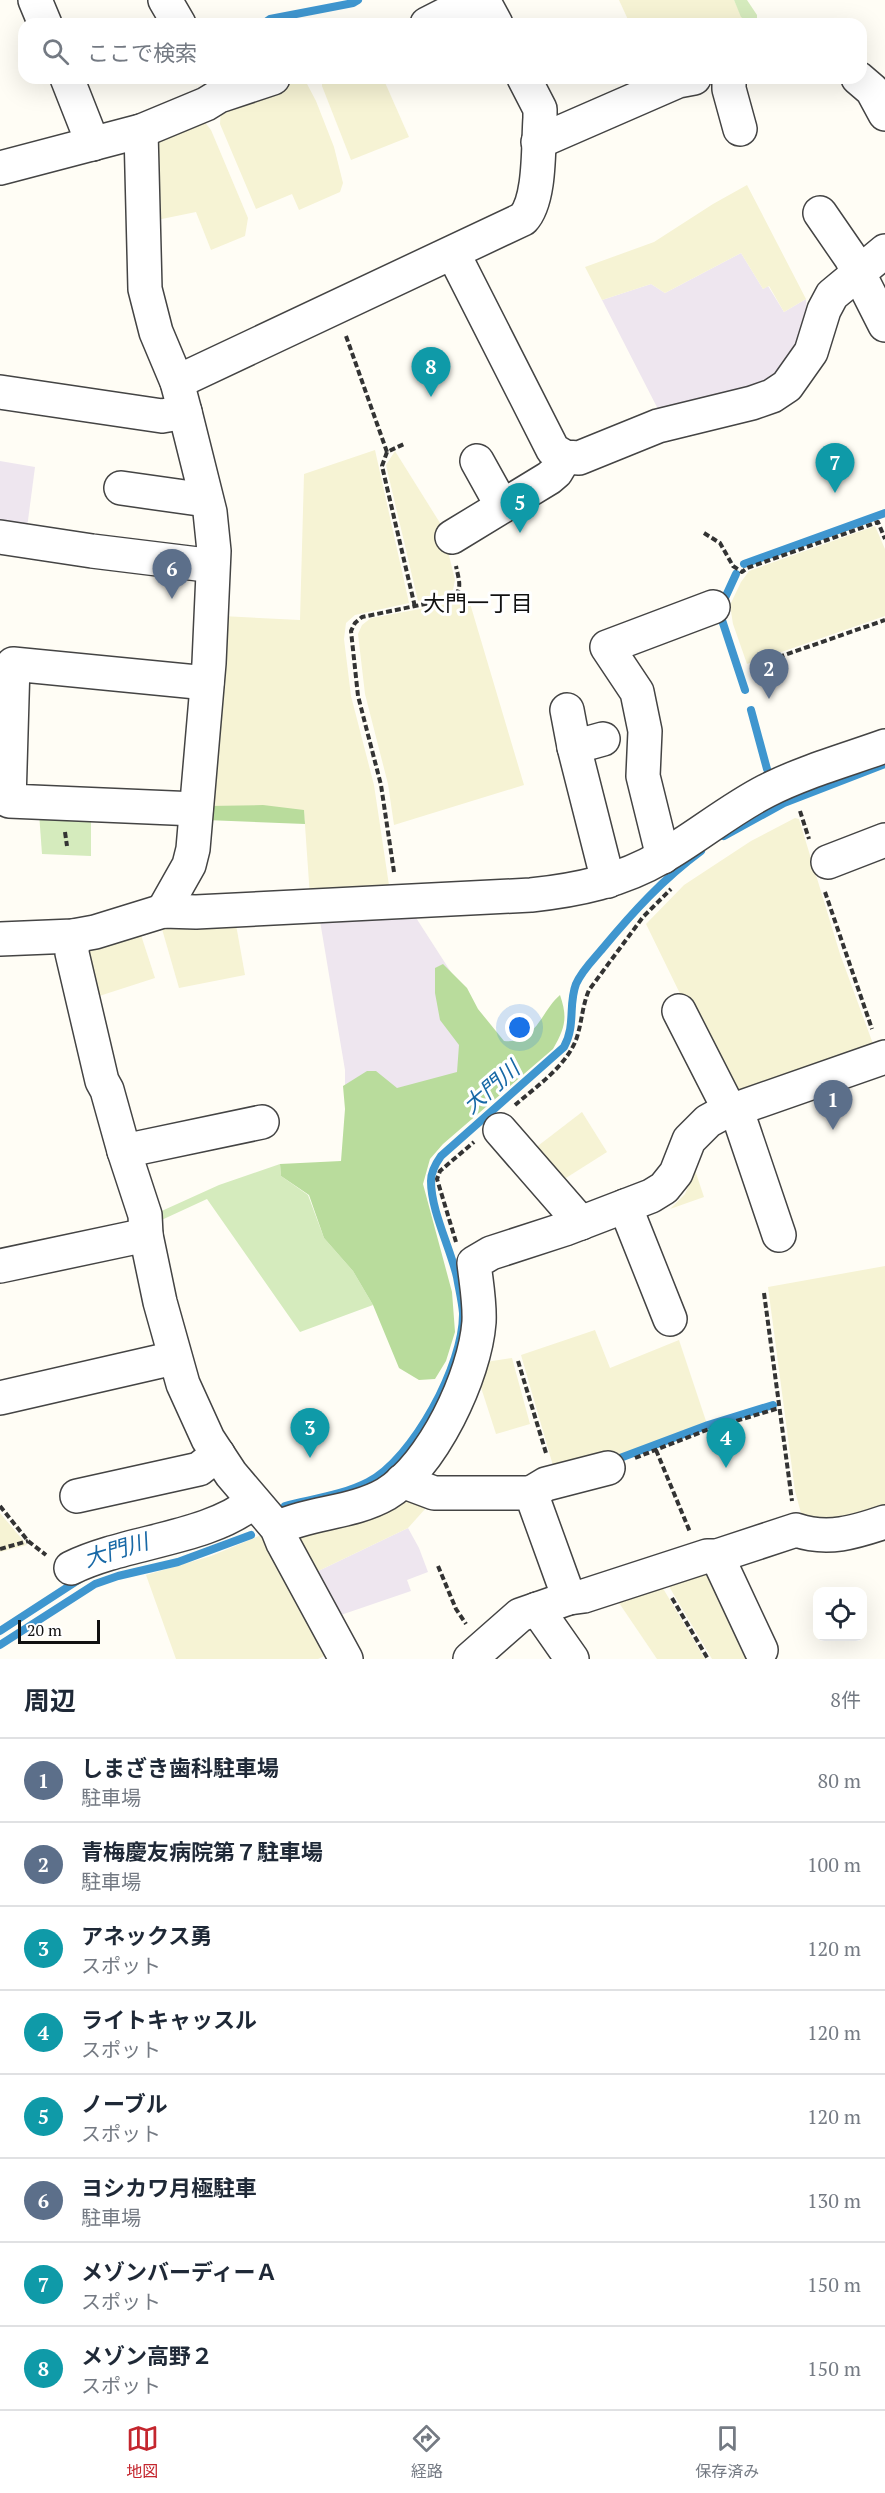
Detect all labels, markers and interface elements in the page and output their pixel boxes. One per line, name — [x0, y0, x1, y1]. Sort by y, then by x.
search box — [18, 18, 867, 84]
icon: search — [39, 35, 72, 68]
text: ここで検索 — [87, 38, 197, 67]
pin: 8 — [412, 348, 450, 397]
pin: 7 — [816, 444, 854, 493]
pin: 5 — [500, 484, 540, 533]
pin: 6 — [152, 550, 192, 599]
district label: 大門一丁目 — [423, 588, 533, 617]
pin: 2 — [750, 650, 788, 699]
your location — [505, 1013, 534, 1042]
water label: 大門川 — [456, 1053, 527, 1119]
pin: 1 — [814, 1080, 852, 1130]
pin: 3 — [290, 1408, 330, 1458]
pin: 4 — [706, 1418, 746, 1468]
water label: 大門川 — [80, 1525, 154, 1573]
map controls — [813, 1587, 867, 1641]
button: locate — [813, 1587, 867, 1641]
scale bar — [18, 1617, 100, 1644]
text: 20 m — [27, 1619, 62, 1641]
text: 周辺 — [24, 1683, 76, 1717]
text: 8件 — [830, 1686, 861, 1713]
text: しまざき歯科駐車場 — [81, 1753, 279, 1782]
text: 1 — [38, 1767, 49, 1794]
text: 80 m — [818, 1767, 861, 1794]
text: 駐車場 — [81, 1784, 141, 1811]
text: 青梅慶友病院第７駐車場 — [81, 1837, 323, 1866]
text: 2 — [38, 1851, 49, 1878]
text: 100 m — [807, 1851, 861, 1878]
text: 駐車場 — [81, 1868, 141, 1895]
text: アネックス勇 — [81, 1921, 212, 1950]
text: 3 — [38, 1935, 49, 1962]
text: 120 m — [807, 1935, 861, 1962]
text: スポット — [81, 1952, 161, 1979]
text: ライトキャッスル — [81, 2005, 257, 2034]
text: 4 — [38, 2019, 49, 2046]
text: 120 m — [807, 2019, 861, 2046]
text: スポット — [81, 2036, 161, 2063]
text: ノーブル — [81, 2089, 168, 2118]
text: 5 — [38, 2103, 49, 2130]
text: 120 m — [807, 2103, 861, 2130]
text: スポット — [81, 2120, 161, 2147]
text: ヨシカワ月極駐車 — [81, 2173, 257, 2202]
text: 6 — [38, 2187, 49, 2214]
text: 130 m — [807, 2187, 861, 2214]
text: 駐車場 — [81, 2204, 141, 2231]
text: メゾンバーディーＡ — [81, 2257, 277, 2286]
text: 7 — [38, 2271, 49, 2298]
text: 150 m — [807, 2271, 861, 2298]
text: スポット — [81, 2288, 161, 2315]
text: メゾン高野２ — [81, 2341, 213, 2370]
text: 8 — [38, 2355, 49, 2382]
text: 150 m — [807, 2355, 861, 2382]
text: スポット — [81, 2372, 161, 2399]
tab: 地図 — [126, 2422, 159, 2482]
tab: 経路 — [410, 2422, 443, 2482]
tab: 保存済み — [695, 2422, 759, 2482]

